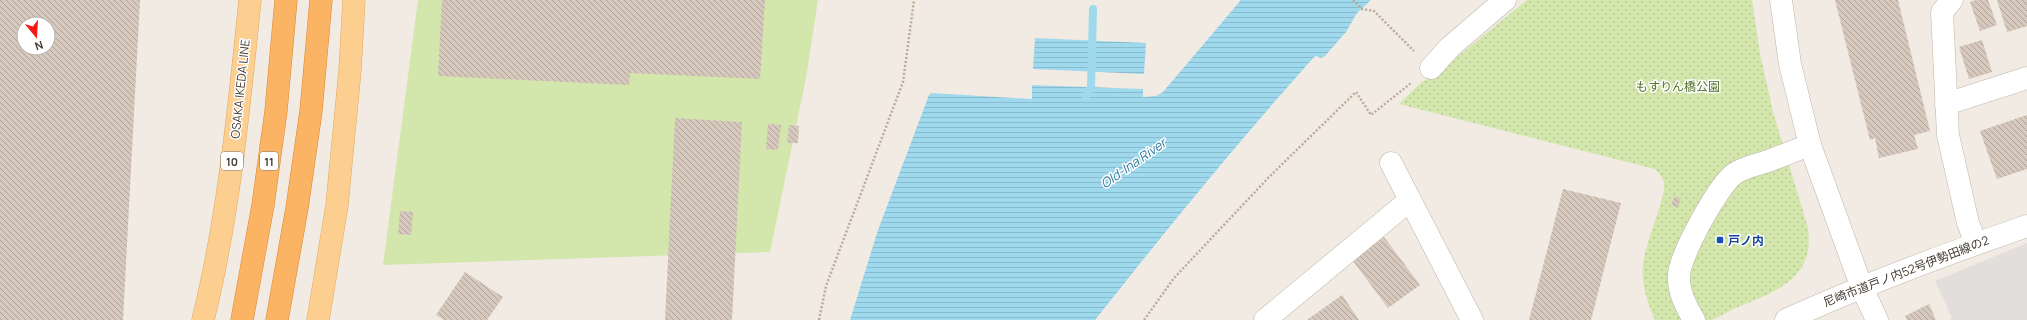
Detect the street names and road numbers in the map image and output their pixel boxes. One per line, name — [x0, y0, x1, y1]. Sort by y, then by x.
street label: OSAKA IKEDA LINE — [226, 39, 254, 139]
road number: 10 — [221, 152, 243, 170]
road number: 11 — [260, 152, 278, 170]
street label: 尼崎市道戸ノ内52号伊勢田線の2 — [1821, 231, 1991, 311]

